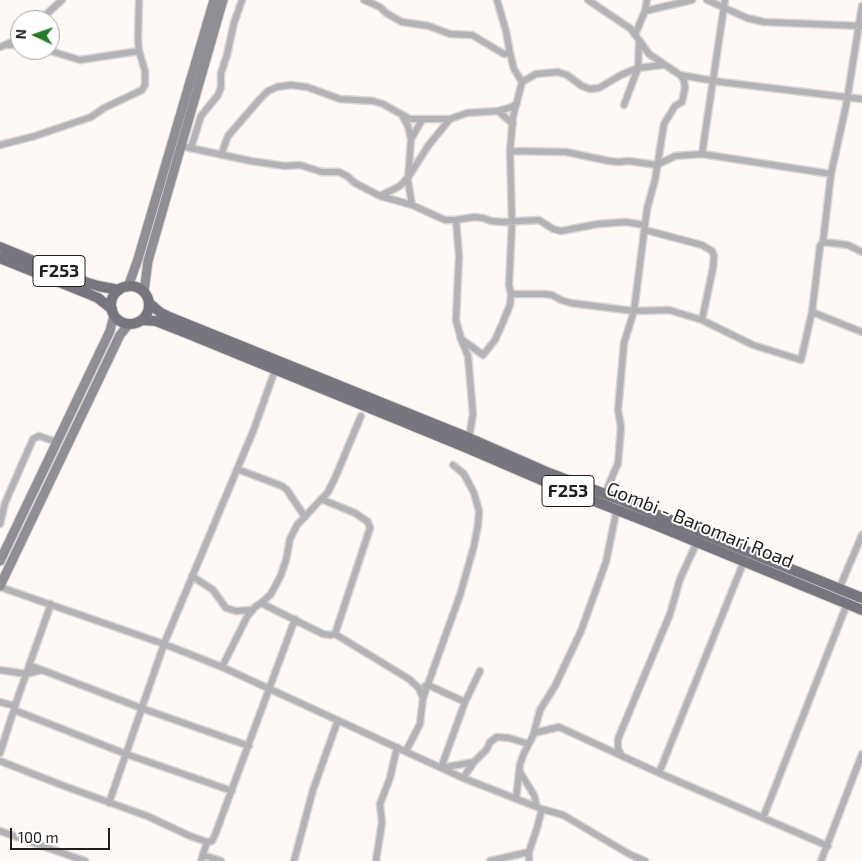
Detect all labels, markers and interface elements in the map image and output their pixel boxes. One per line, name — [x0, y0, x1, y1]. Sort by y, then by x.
north arrow — [10, 10, 60, 60]
text: N — [12, 29, 29, 40]
road number: F253 — [33, 256, 85, 286]
road number: F253 — [542, 476, 594, 506]
street label: Gombi - Baromari Road — [603, 477, 797, 573]
scale bar — [12, 818, 112, 850]
text: 100 m — [18, 828, 59, 846]

